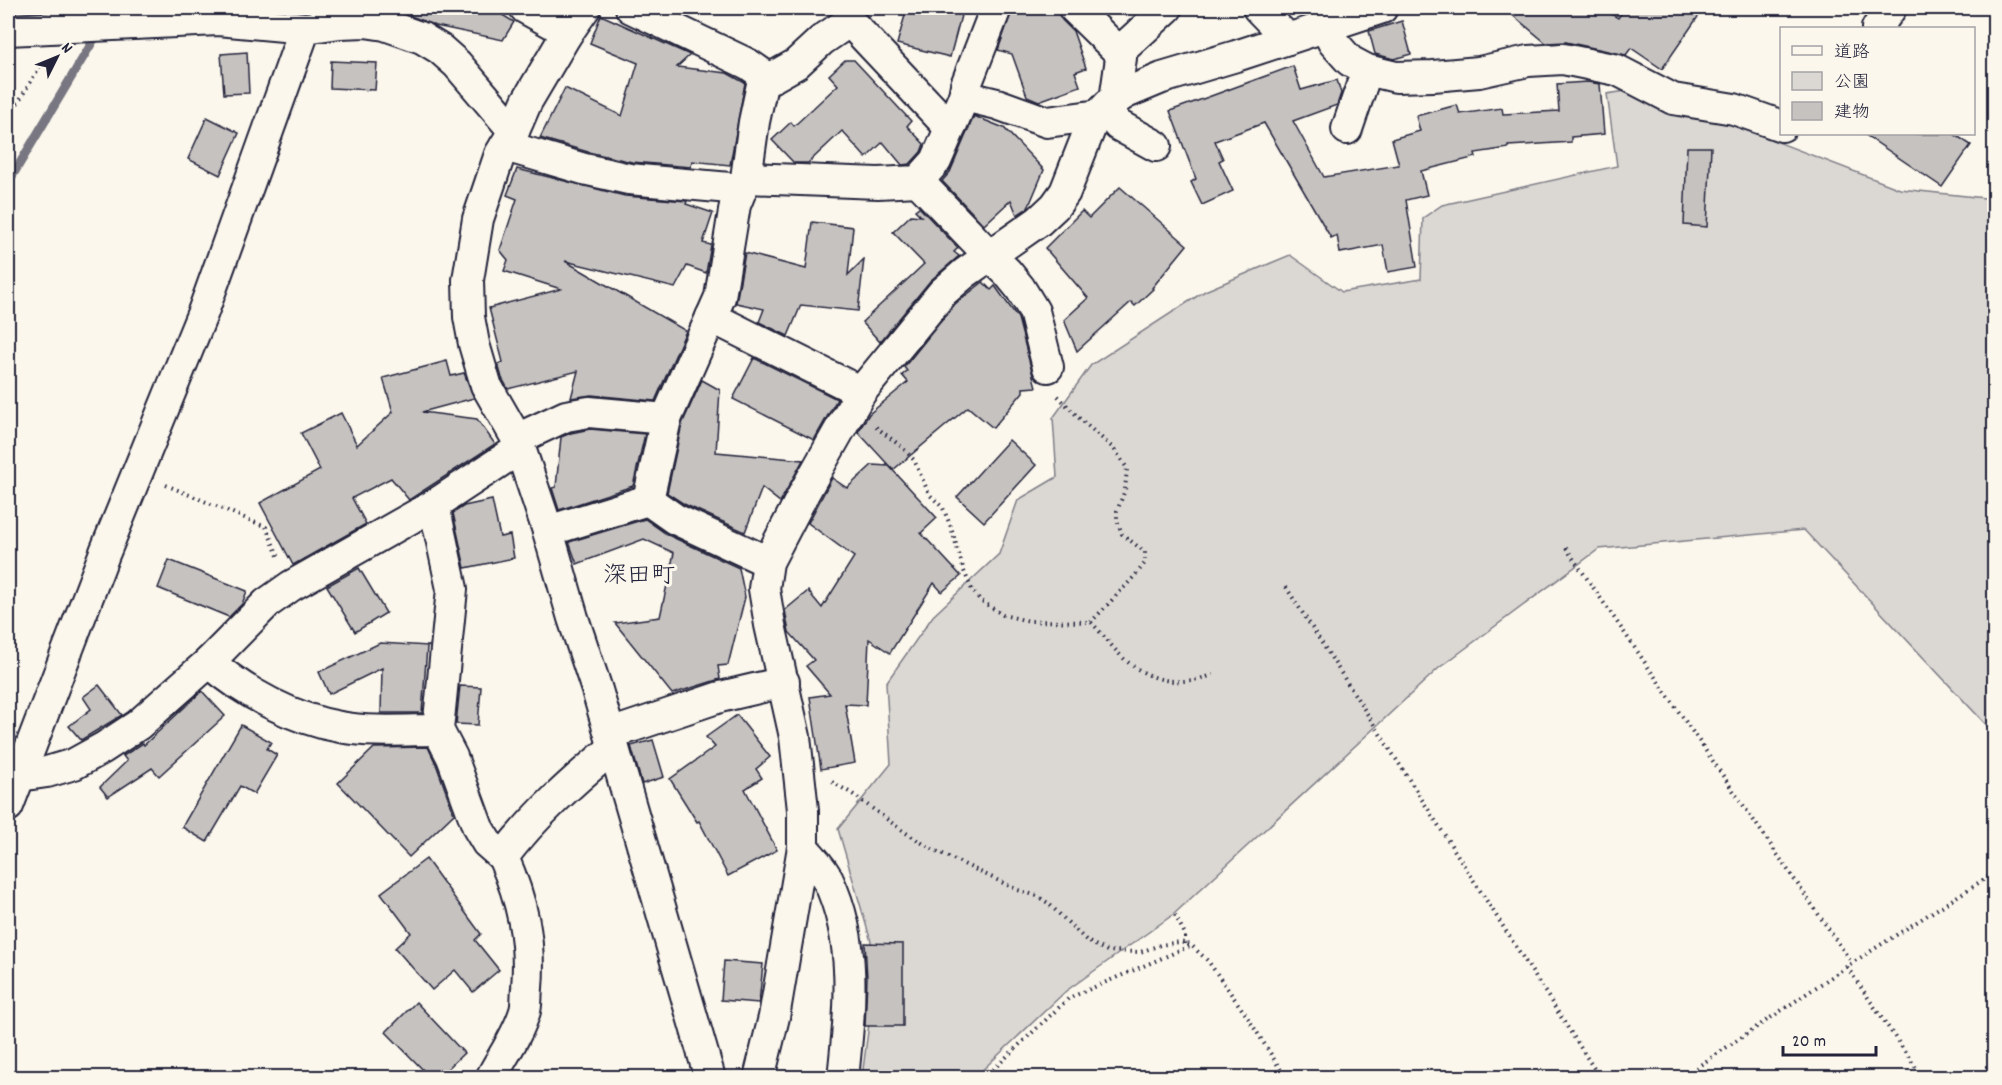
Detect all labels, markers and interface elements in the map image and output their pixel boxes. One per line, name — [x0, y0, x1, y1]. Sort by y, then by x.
north arrow — [27, 27, 87, 87]
legend — [1780, 27, 1975, 135]
text: N — [55, 38, 77, 59]
text: 道路 — [1834, 41, 1870, 66]
text: 公園 — [1834, 71, 1870, 96]
text: 建物 — [1834, 101, 1870, 126]
district label: 深田町 — [603, 560, 675, 594]
scale bar — [1783, 1019, 1876, 1057]
text: 20 m — [1792, 1030, 1826, 1055]

